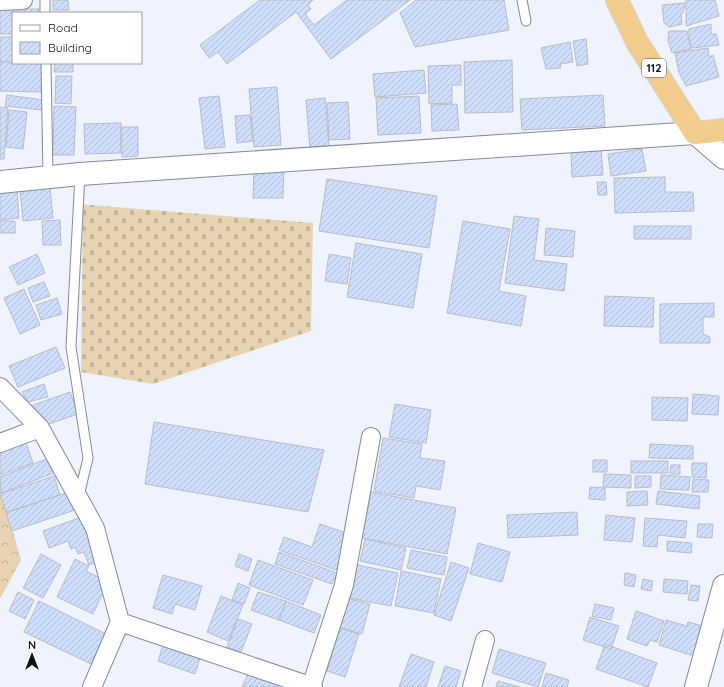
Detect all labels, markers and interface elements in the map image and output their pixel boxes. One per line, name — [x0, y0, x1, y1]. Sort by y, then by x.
legend — [12, 12, 142, 64]
text: Road — [48, 20, 78, 35]
text: Building — [48, 40, 92, 55]
road number: 112 — [642, 59, 666, 77]
north arrow — [12, 635, 52, 675]
text: N — [28, 638, 36, 652]

